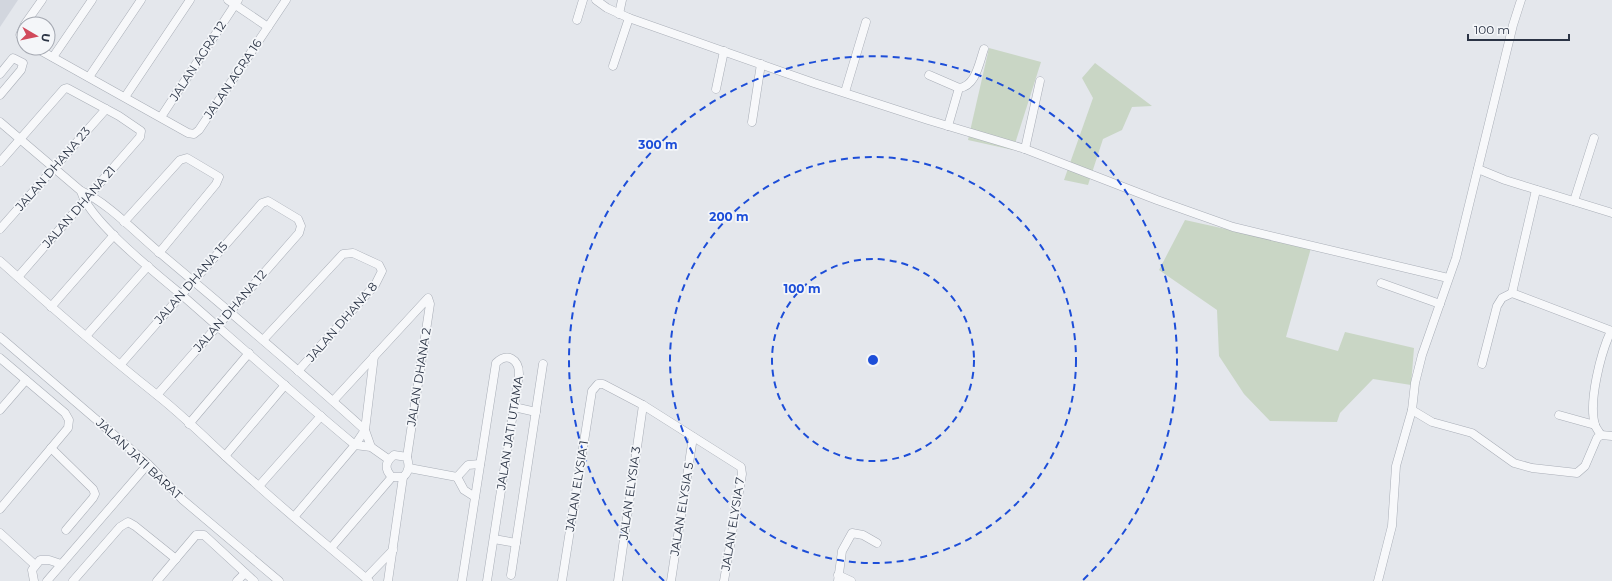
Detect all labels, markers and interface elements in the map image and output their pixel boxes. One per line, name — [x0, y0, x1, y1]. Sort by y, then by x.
north arrow — [16, 16, 56, 56]
scale bar — [1468, 16, 1569, 42]
street label: JALAN AGRA 12 — [166, 18, 229, 104]
text: 100 m — [1474, 22, 1510, 37]
text: U — [38, 32, 53, 43]
street label: JALAN AGRA 16 — [200, 36, 265, 122]
street label: JALAN DHANA 23 — [11, 123, 93, 214]
text: 300 m — [637, 137, 678, 152]
street label: JALAN DHANA 21 — [38, 163, 118, 252]
text: 200 m — [709, 209, 749, 224]
street label: JALAN DHANA 15 — [150, 238, 231, 328]
street label: JALAN DHANA 12 — [189, 266, 269, 356]
street label: JALAN DHANA 8 — [302, 279, 380, 365]
text: 100 m — [784, 281, 820, 296]
street label: JALAN DHANA 2 — [403, 326, 434, 428]
centre of rings — [866, 353, 880, 367]
street label: JALAN JATI UTAMA — [493, 374, 526, 492]
street label: JALAN JATI BARAT — [93, 414, 186, 502]
street label: JALAN ELYSIA 1 — [562, 439, 591, 533]
street label: JALAN ELYSIA 3 — [615, 445, 644, 542]
street label: JALAN ELYSIA 5 — [667, 461, 696, 558]
street label: JALAN ELYSIA 7 — [718, 476, 747, 573]

